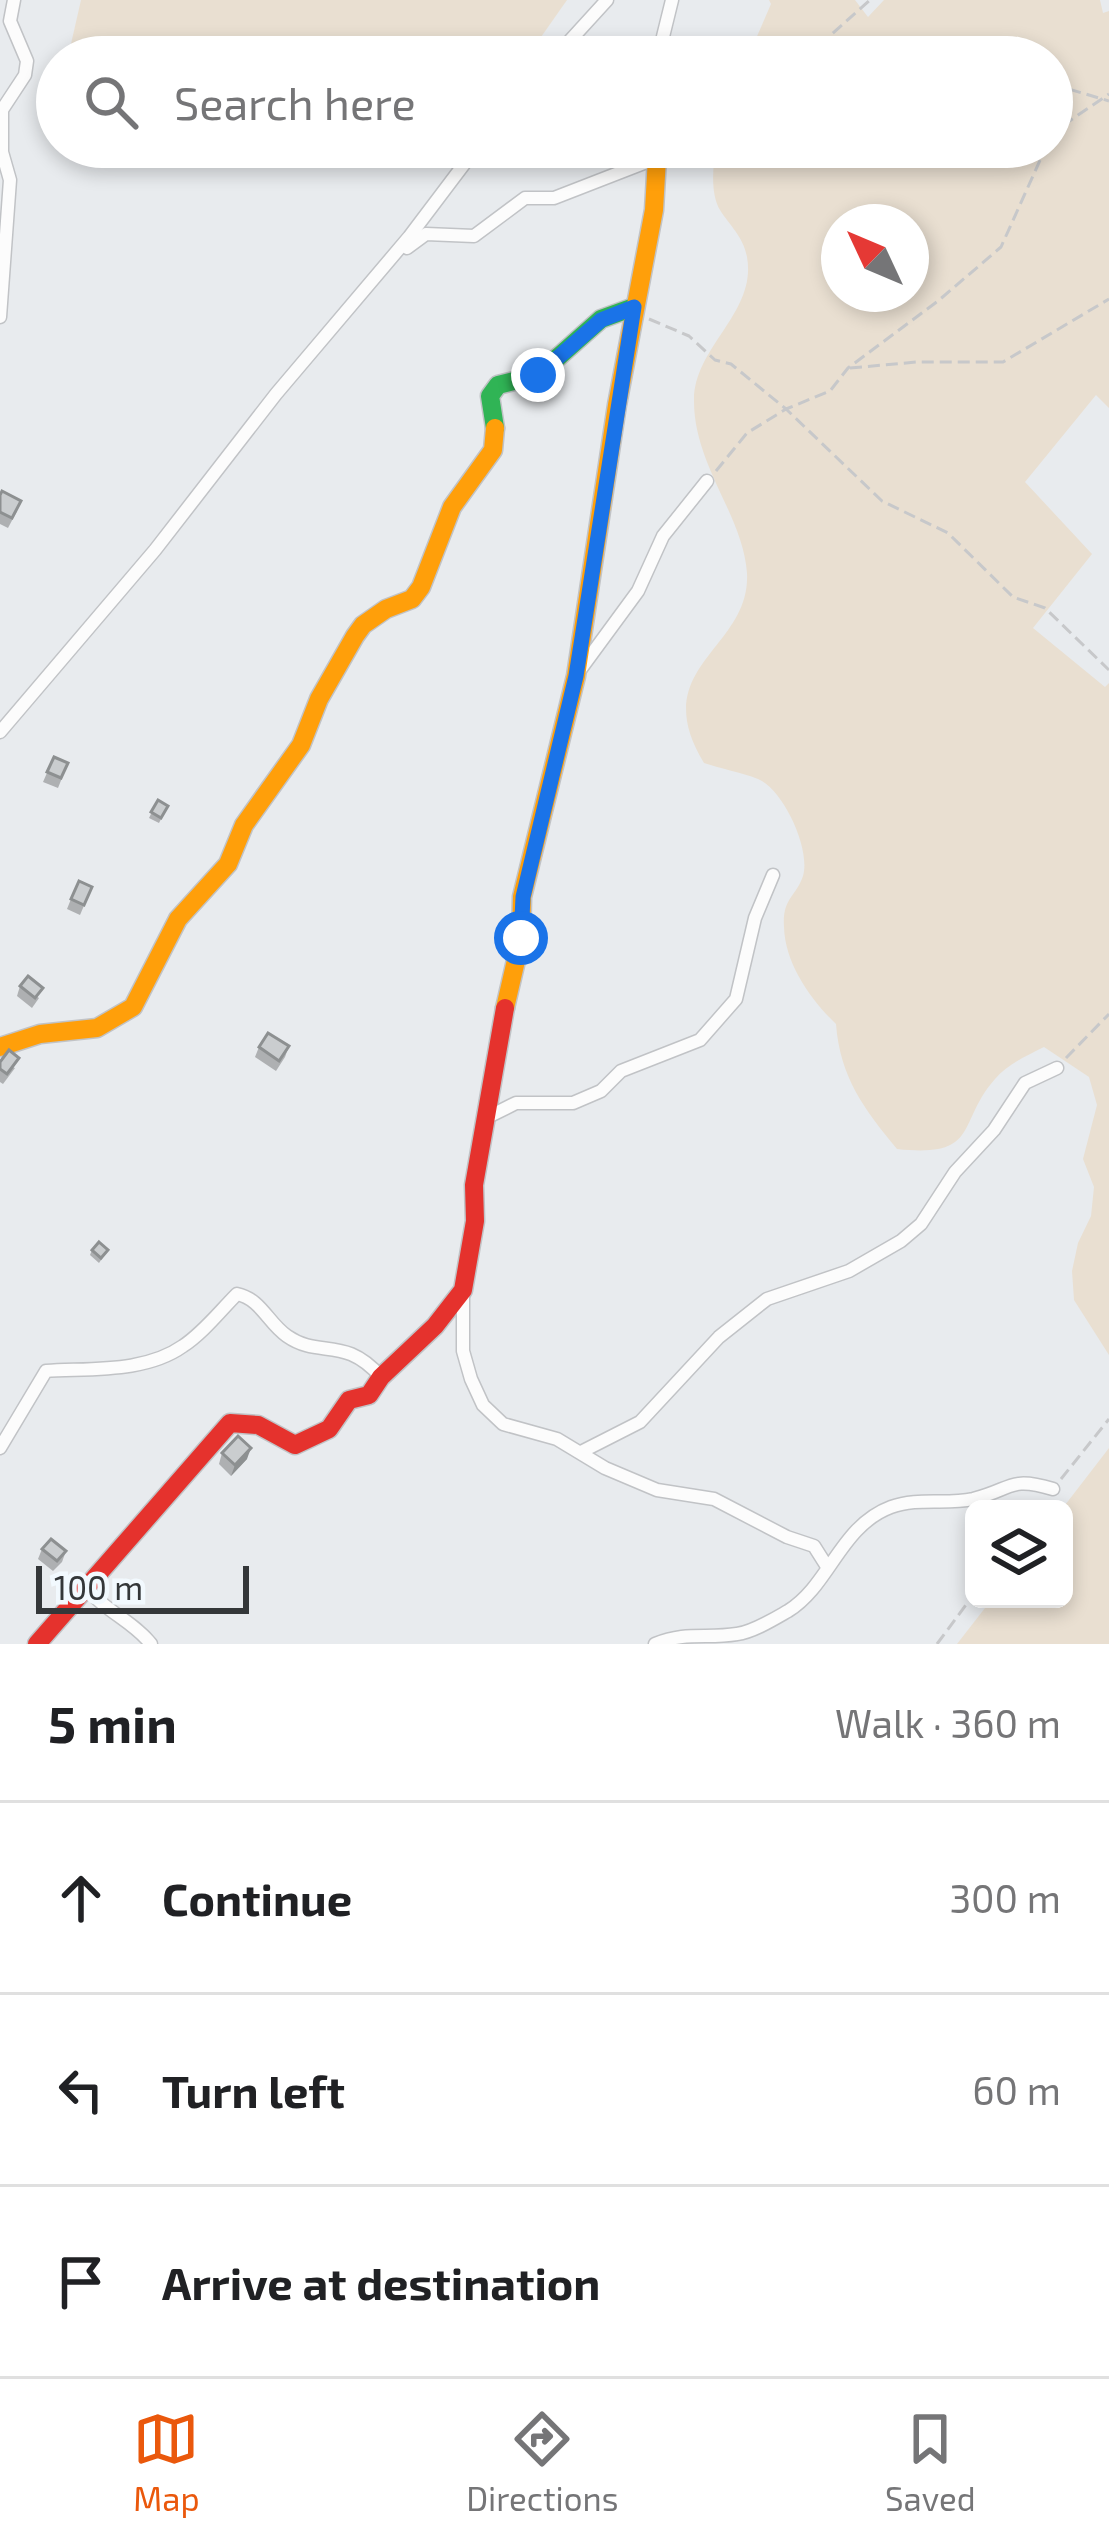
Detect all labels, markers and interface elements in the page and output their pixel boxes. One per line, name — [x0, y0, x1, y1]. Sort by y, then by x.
search box — [36, 36, 1073, 168]
icon: search — [78, 69, 144, 135]
text: Search here — [174, 75, 416, 129]
north arrow — [821, 204, 929, 312]
route end — [511, 348, 565, 402]
route start — [494, 911, 548, 965]
map controls — [965, 1500, 1073, 1608]
button: layers — [965, 1500, 1073, 1608]
scale bar — [36, 1560, 249, 1613]
text: 100 m — [54, 1567, 143, 1607]
text: 5 min — [48, 1692, 177, 1753]
text: Walk · 360 m — [835, 1699, 1061, 1746]
icon: ahead — [48, 1865, 114, 1931]
text: Continue — [162, 1871, 352, 1925]
text: 300 m — [949, 1874, 1061, 1921]
icon: left — [48, 2057, 114, 2123]
text: Turn left — [162, 2063, 345, 2117]
text: 60 m — [972, 2066, 1061, 2113]
icon: arrive — [48, 2249, 114, 2315]
text: Arrive at destination — [162, 2255, 600, 2309]
tab: Map — [133, 2406, 200, 2518]
tab: Directions — [466, 2406, 618, 2518]
tab: Saved — [885, 2406, 976, 2518]

